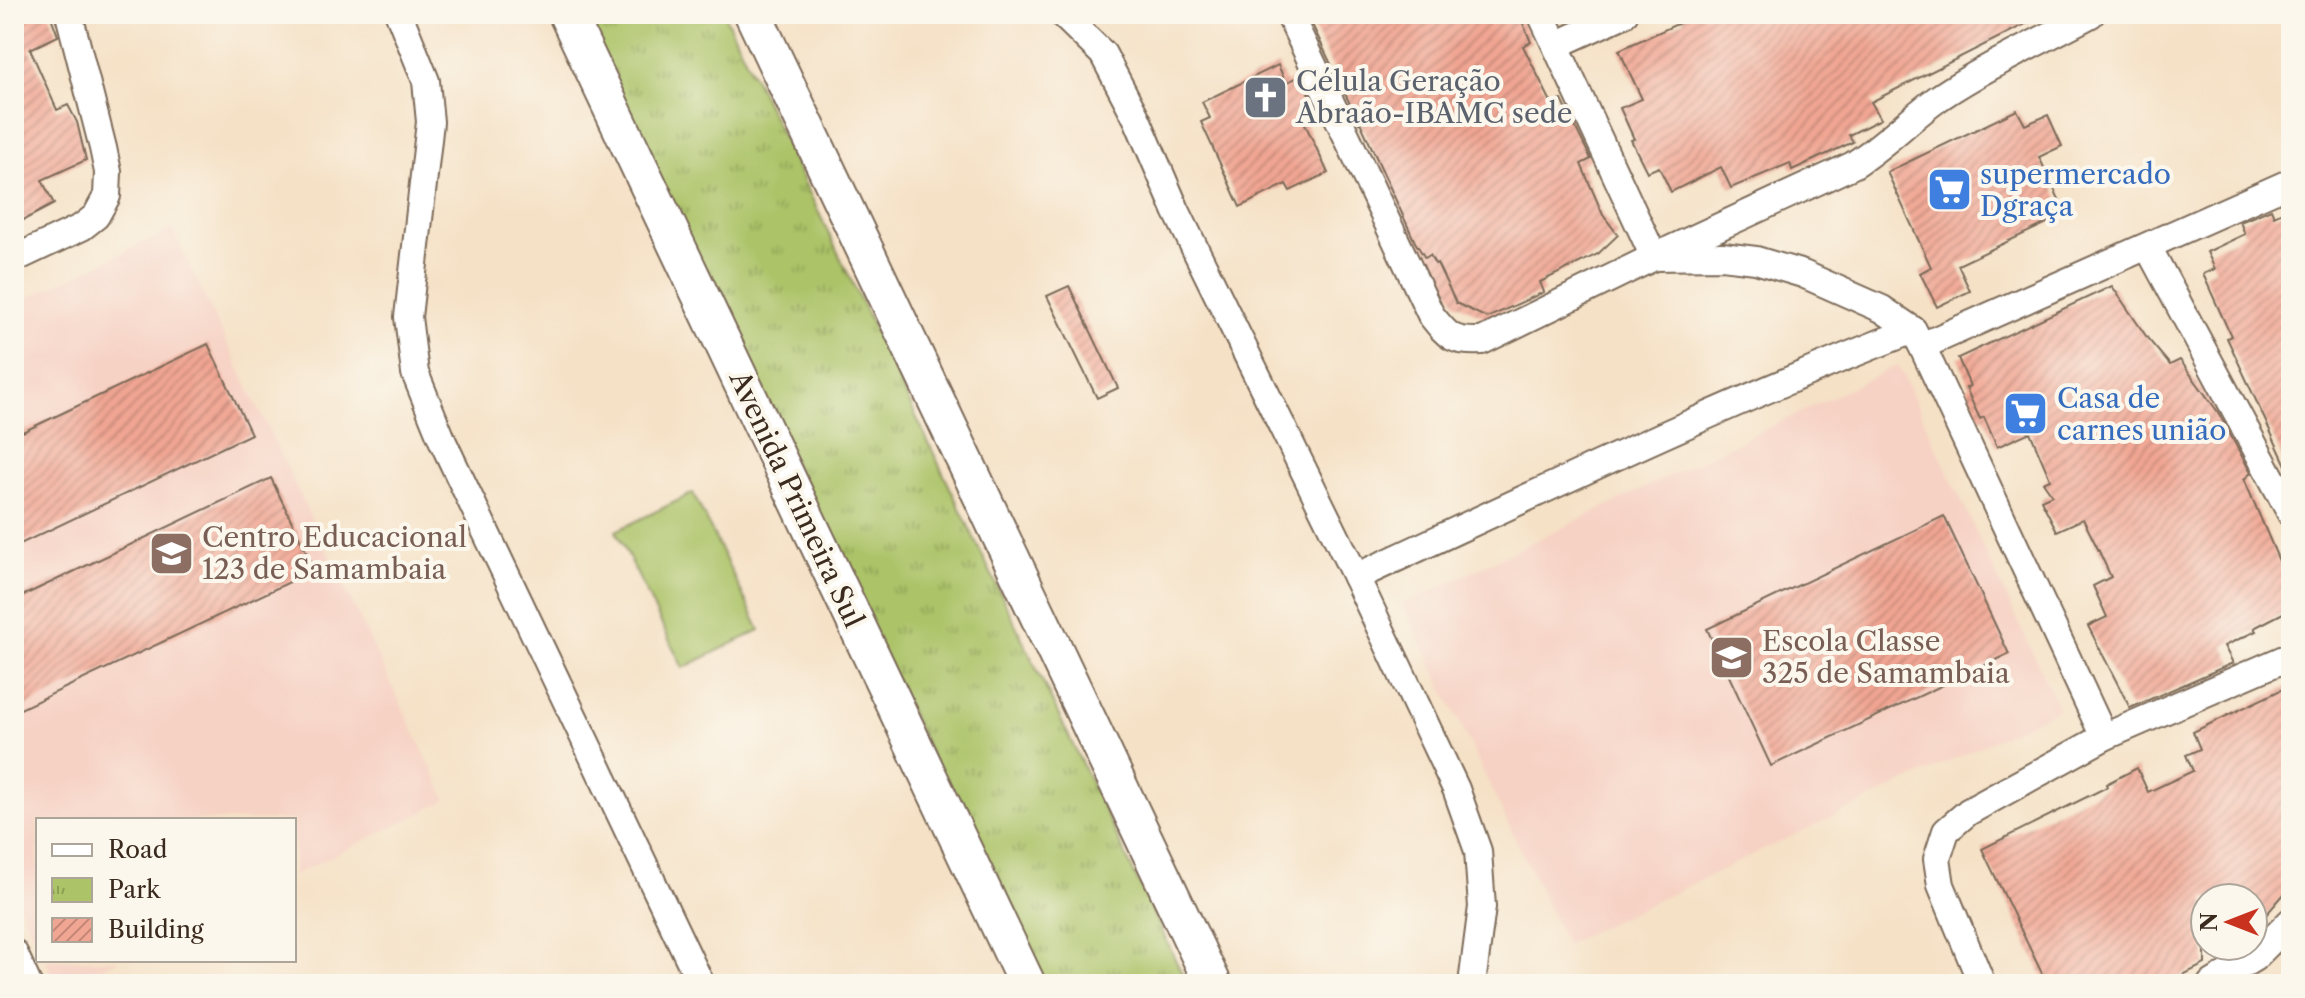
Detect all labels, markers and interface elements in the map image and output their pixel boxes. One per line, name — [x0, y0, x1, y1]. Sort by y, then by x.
place label: Célula Geração Abraão-IBAMC sede — [1295, 64, 1572, 130]
church icon: Célula Geração Abraão-IBAMC sede — [1241, 73, 1289, 121]
place label: supermercado Dgraça — [1980, 157, 2171, 223]
supermarket icon: supermercado Dgraça — [1925, 166, 1973, 214]
street label: Avenida Primeira Sul — [722, 364, 871, 633]
place label: Casa de carnes união — [2057, 381, 2226, 447]
supermarket icon: Casa de carnes união — [2002, 390, 2050, 438]
place label: Centro Educacional 123 de Samambaia — [202, 520, 467, 586]
school or university icon: Centro Educacional 123 de Samambaia — [147, 529, 195, 577]
place label: Escola Classe 325 de Samambaia — [1762, 624, 2010, 690]
school or university icon: Escola Classe 325 de Samambaia — [1707, 633, 1755, 681]
legend — [36, 818, 296, 962]
text: Road — [108, 835, 168, 864]
text: Park — [108, 875, 161, 904]
north arrow — [2189, 882, 2269, 962]
text: N — [2196, 912, 2223, 932]
text: Building — [108, 915, 204, 944]

